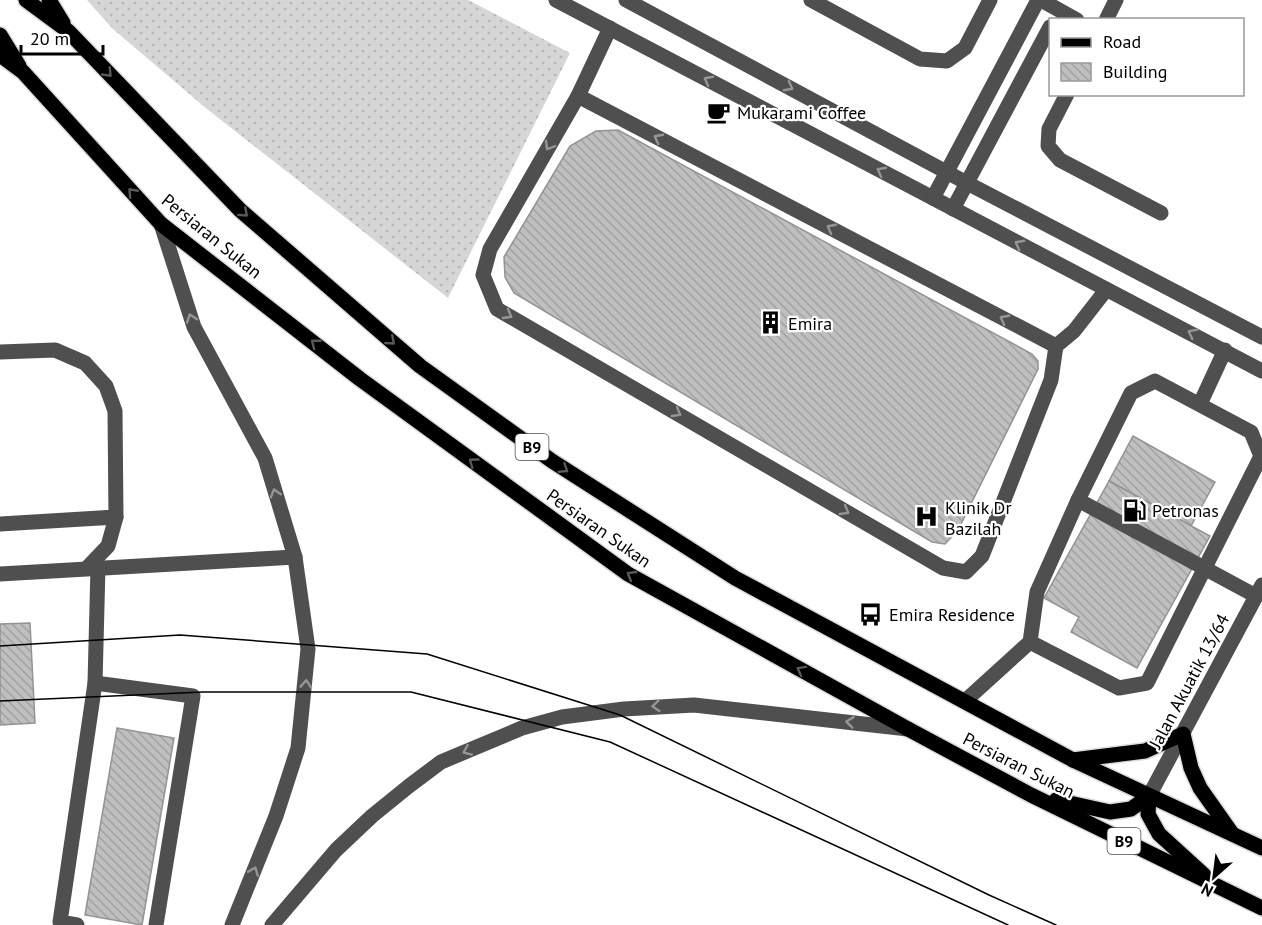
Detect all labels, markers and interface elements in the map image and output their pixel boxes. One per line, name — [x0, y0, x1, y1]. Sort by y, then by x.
scale bar — [21, 18, 104, 56]
legend — [1049, 18, 1244, 96]
text: 20 m — [30, 27, 69, 50]
text: Road — [1103, 30, 1141, 53]
text: Building — [1103, 60, 1167, 83]
one-way arrow — [101, 66, 112, 77]
one-way arrow — [704, 76, 715, 87]
one-way arrow — [782, 80, 793, 91]
cafe icon: Mukarami Coffee — [706, 99, 732, 125]
place label: Mukarami Coffee — [737, 101, 866, 124]
one-way arrow — [654, 133, 665, 145]
one-way arrow — [545, 140, 556, 150]
one-way arrow — [877, 167, 887, 178]
one-way arrow — [128, 188, 139, 199]
street label: Persiaran Sukan — [157, 189, 267, 283]
one-way arrow — [237, 206, 248, 217]
one-way arrow — [827, 224, 837, 235]
one-way arrow — [1014, 240, 1025, 251]
one-way arrow — [502, 308, 512, 320]
building icon: Emira — [757, 310, 783, 336]
place label: Emira — [788, 312, 832, 335]
one-way arrow — [186, 313, 199, 324]
one-way arrow — [999, 314, 1010, 326]
one-way arrow — [1187, 329, 1198, 341]
one-way arrow — [384, 334, 395, 345]
one-way arrow — [310, 339, 321, 350]
one-way arrow — [671, 406, 681, 417]
road number: B9 — [516, 434, 548, 460]
one-way arrow — [468, 458, 479, 469]
one-way arrow — [558, 462, 569, 473]
street label: Persiaran Sukan — [542, 483, 656, 573]
one-way arrow — [270, 488, 282, 499]
place label: Klinik Dr Bazilah — [945, 496, 1012, 540]
fuel station icon: Petronas — [1121, 497, 1147, 523]
place label: Petronas — [1152, 499, 1219, 522]
one-way arrow — [839, 504, 849, 515]
hospital icon: Klinik Dr Bazilah — [914, 504, 940, 530]
one-way arrow — [627, 571, 637, 583]
bus stop icon: Emira Residence — [858, 601, 884, 627]
place label: Emira Residence — [889, 603, 1015, 626]
street label: Jalan Akuatik 13/64 — [1143, 609, 1234, 753]
one-way arrow — [797, 666, 808, 677]
one-way arrow — [299, 680, 312, 689]
one-way arrow — [651, 699, 660, 712]
one-way arrow — [845, 717, 854, 729]
street label: Persiaran Sukan — [959, 727, 1079, 803]
one-way arrow — [463, 743, 474, 755]
road number: B9 — [1108, 828, 1140, 854]
north arrow — [1184, 847, 1244, 907]
one-way arrow — [247, 866, 259, 877]
text: N — [1198, 879, 1216, 902]

